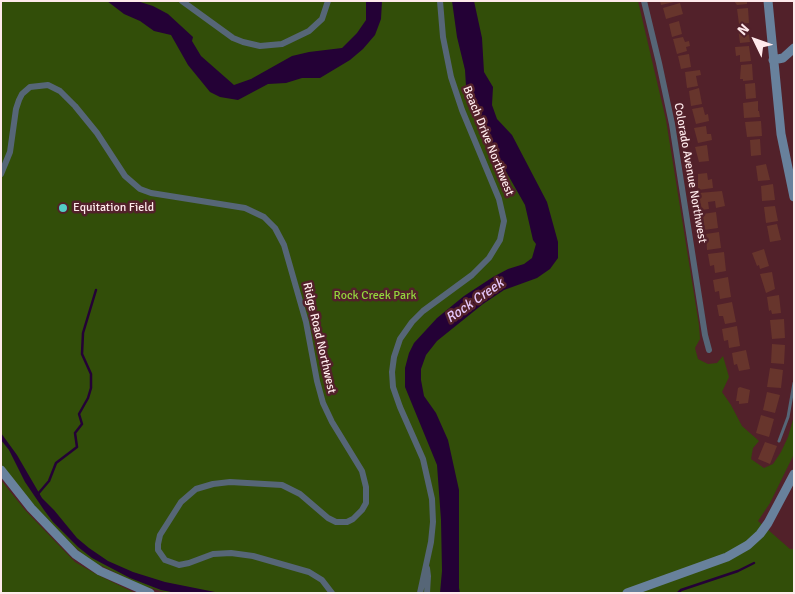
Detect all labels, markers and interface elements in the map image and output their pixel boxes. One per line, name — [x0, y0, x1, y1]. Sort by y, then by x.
north arrow — [730, 15, 780, 65]
text: N — [734, 20, 753, 39]
street label: Beach Drive Northwest — [459, 84, 517, 198]
street label: Colorado Avenue Northwest — [671, 102, 709, 244]
place label: Equitation Field — [73, 201, 154, 215]
marker: Equitation Field — [57, 202, 69, 214]
water label: Rock Creek — [443, 275, 507, 327]
street label: Ridge Road Northwest — [299, 281, 339, 395]
park label: Rock Creek Park — [334, 289, 416, 303]

